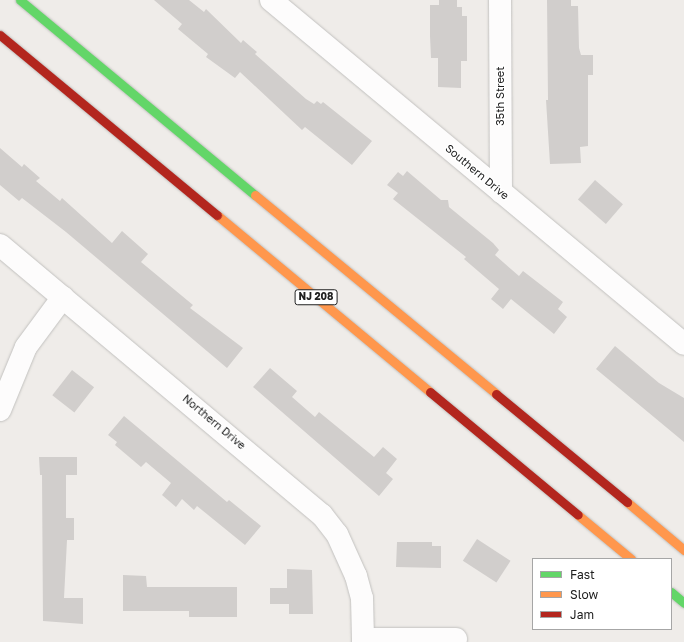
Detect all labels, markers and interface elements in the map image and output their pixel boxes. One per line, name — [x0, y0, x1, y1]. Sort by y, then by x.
street label: 35th Street — [493, 66, 507, 126]
street label: Southern Drive — [443, 142, 511, 202]
road number: NJ 208 — [294, 289, 338, 305]
street label: Northern Drive — [180, 392, 248, 452]
legend — [532, 558, 672, 630]
text: Fast — [570, 567, 595, 582]
text: Slow — [570, 587, 598, 602]
text: Jam — [570, 607, 594, 622]

